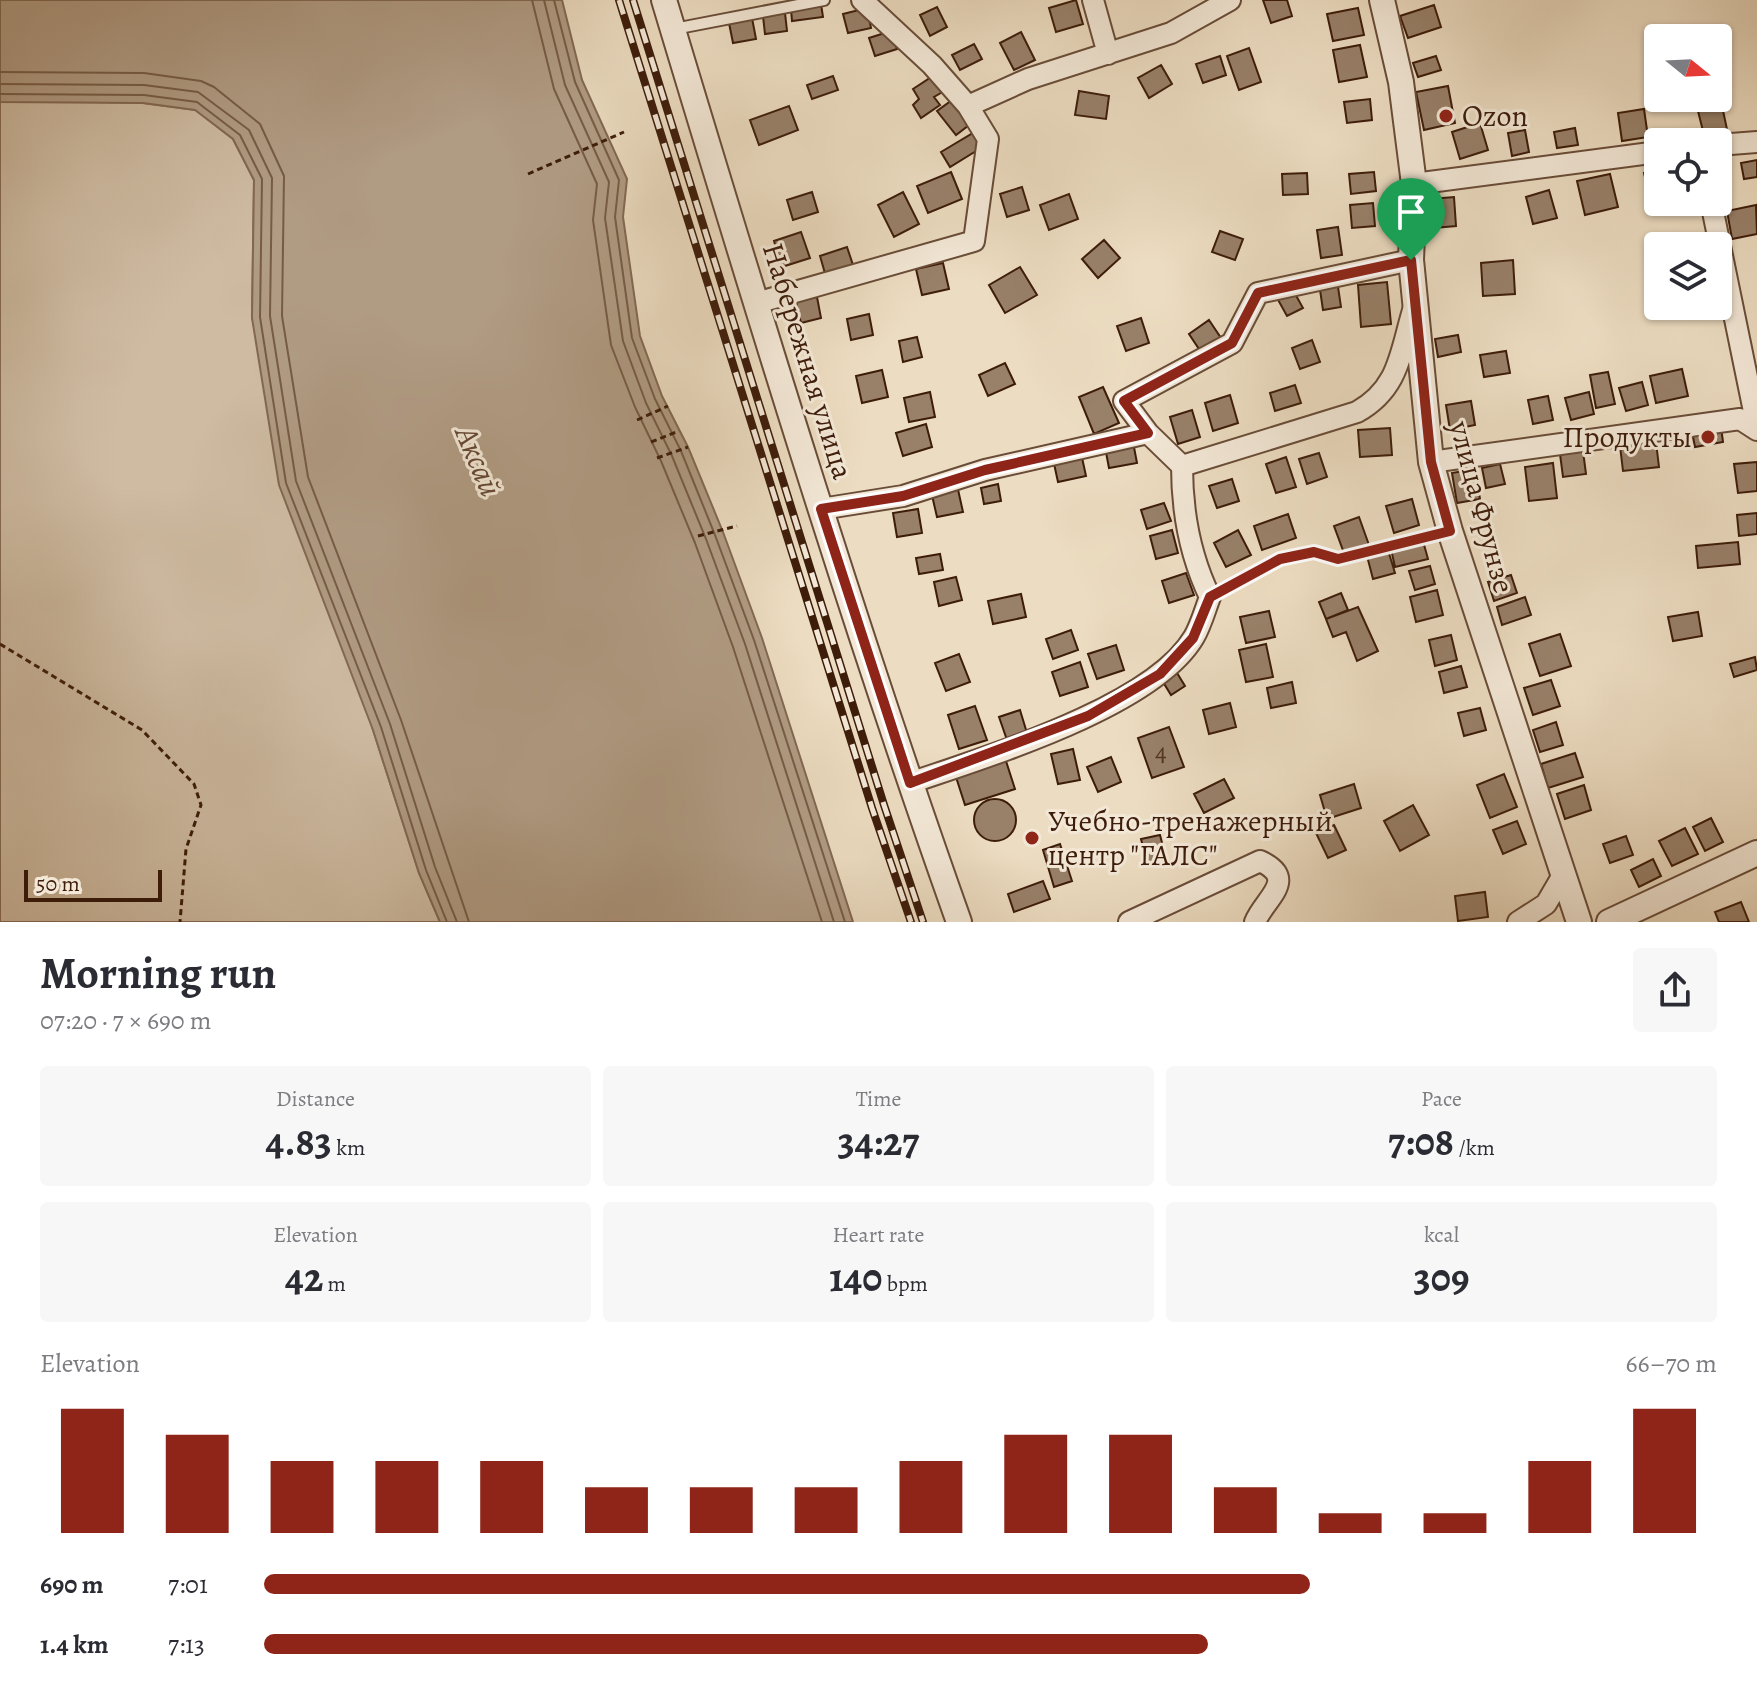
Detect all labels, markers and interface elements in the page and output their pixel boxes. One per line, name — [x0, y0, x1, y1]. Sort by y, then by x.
north arrow — [1644, 24, 1732, 112]
map controls — [1644, 24, 1732, 320]
place label: Ozon — [1462, 96, 1528, 136]
marker: Ozon — [1437, 107, 1455, 125]
button: locate — [1644, 128, 1732, 216]
pin — [1377, 178, 1445, 260]
icon: arrive — [1389, 190, 1433, 234]
button: layers — [1644, 232, 1732, 320]
street label: Набережная улица — [753, 238, 863, 484]
street label: улица Фрунзе — [1440, 416, 1524, 597]
water label: Аксай — [444, 417, 513, 503]
place label: Продукты — [1563, 417, 1692, 457]
marker: Продукты — [1699, 428, 1717, 446]
house number: 4 — [1155, 735, 1167, 770]
place label: Учебно-тренажерный центр "ГАЛС" — [1048, 801, 1332, 875]
marker: Учебно-тренажерный центр "ГАЛС" — [1023, 829, 1041, 847]
scale bar — [24, 866, 162, 902]
text: 50 m — [36, 869, 80, 899]
text: Morning run — [40, 943, 276, 1003]
button: share — [1633, 948, 1717, 1032]
text: 07:20 · 7 × 690 m — [40, 1003, 211, 1038]
text: Distance — [276, 1084, 355, 1114]
text: Time — [856, 1084, 901, 1114]
text: Pace — [1421, 1084, 1462, 1114]
text: 4.83 — [266, 1114, 332, 1169]
text: 34:27 — [838, 1114, 919, 1169]
text: 7:08 — [1388, 1114, 1454, 1169]
text: km — [332, 1133, 365, 1163]
text: /km — [1454, 1133, 1495, 1163]
text: Elevation — [273, 1220, 358, 1250]
text: Heart rate — [833, 1220, 924, 1250]
text: kcal — [1424, 1220, 1459, 1250]
text: 42 — [285, 1250, 323, 1305]
text: 140 — [829, 1250, 882, 1305]
text: 309 — [1414, 1250, 1469, 1305]
text: m — [323, 1269, 346, 1299]
text: bpm — [882, 1269, 928, 1299]
text: Elevation — [40, 1346, 140, 1381]
text: 66–70 m — [1626, 1346, 1717, 1381]
text: 690 m — [40, 1567, 104, 1602]
text: 7:01 — [168, 1567, 208, 1602]
text: 1.4 km — [40, 1627, 108, 1662]
text: 7:13 — [168, 1627, 205, 1662]

